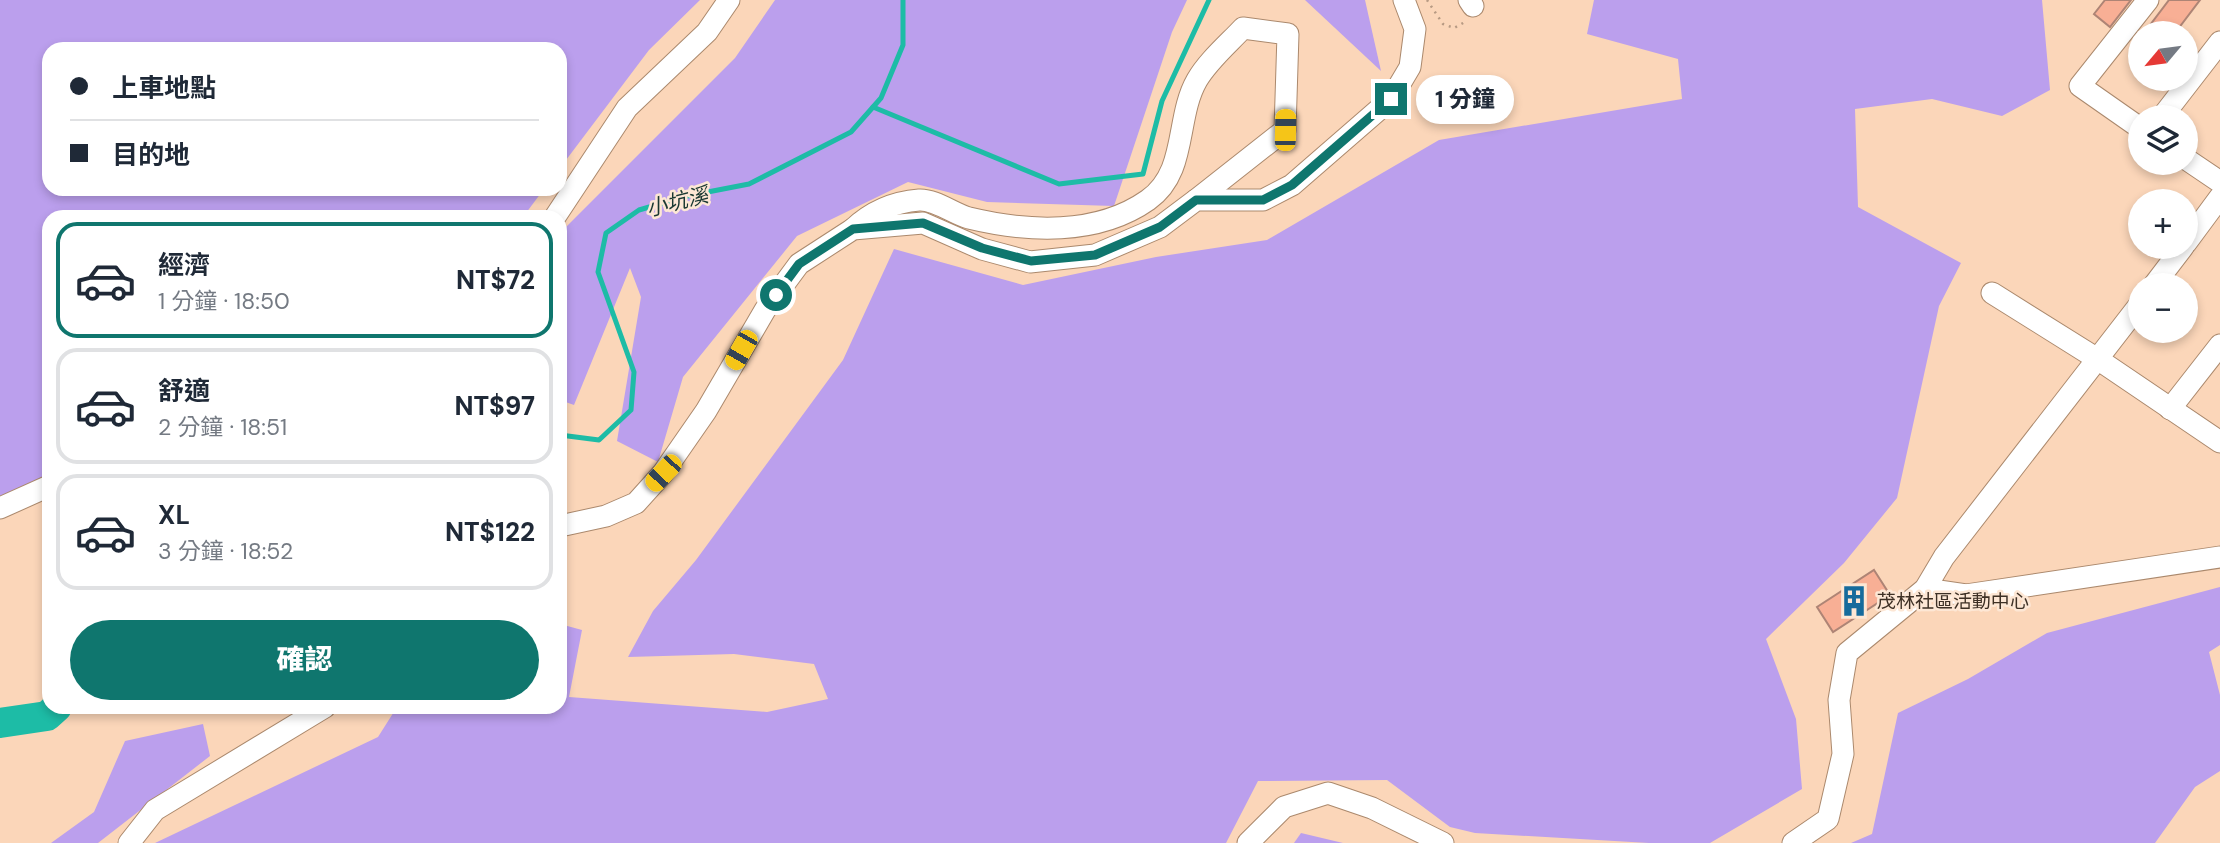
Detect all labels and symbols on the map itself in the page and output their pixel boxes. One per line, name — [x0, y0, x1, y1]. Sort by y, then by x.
north arrow — [2128, 21, 2198, 91]
callout: 1 分鐘 — [1416, 74, 1514, 124]
route end — [1375, 83, 1407, 115]
car — [1275, 109, 1296, 151]
water label: 小坑溪 — [643, 180, 714, 223]
route start — [760, 279, 792, 311]
car — [722, 327, 761, 373]
car — [641, 450, 686, 496]
building icon: 茂林社區活動中心 — [1837, 584, 1871, 618]
place label: 茂林社區活動中心 — [1877, 589, 2029, 614]

